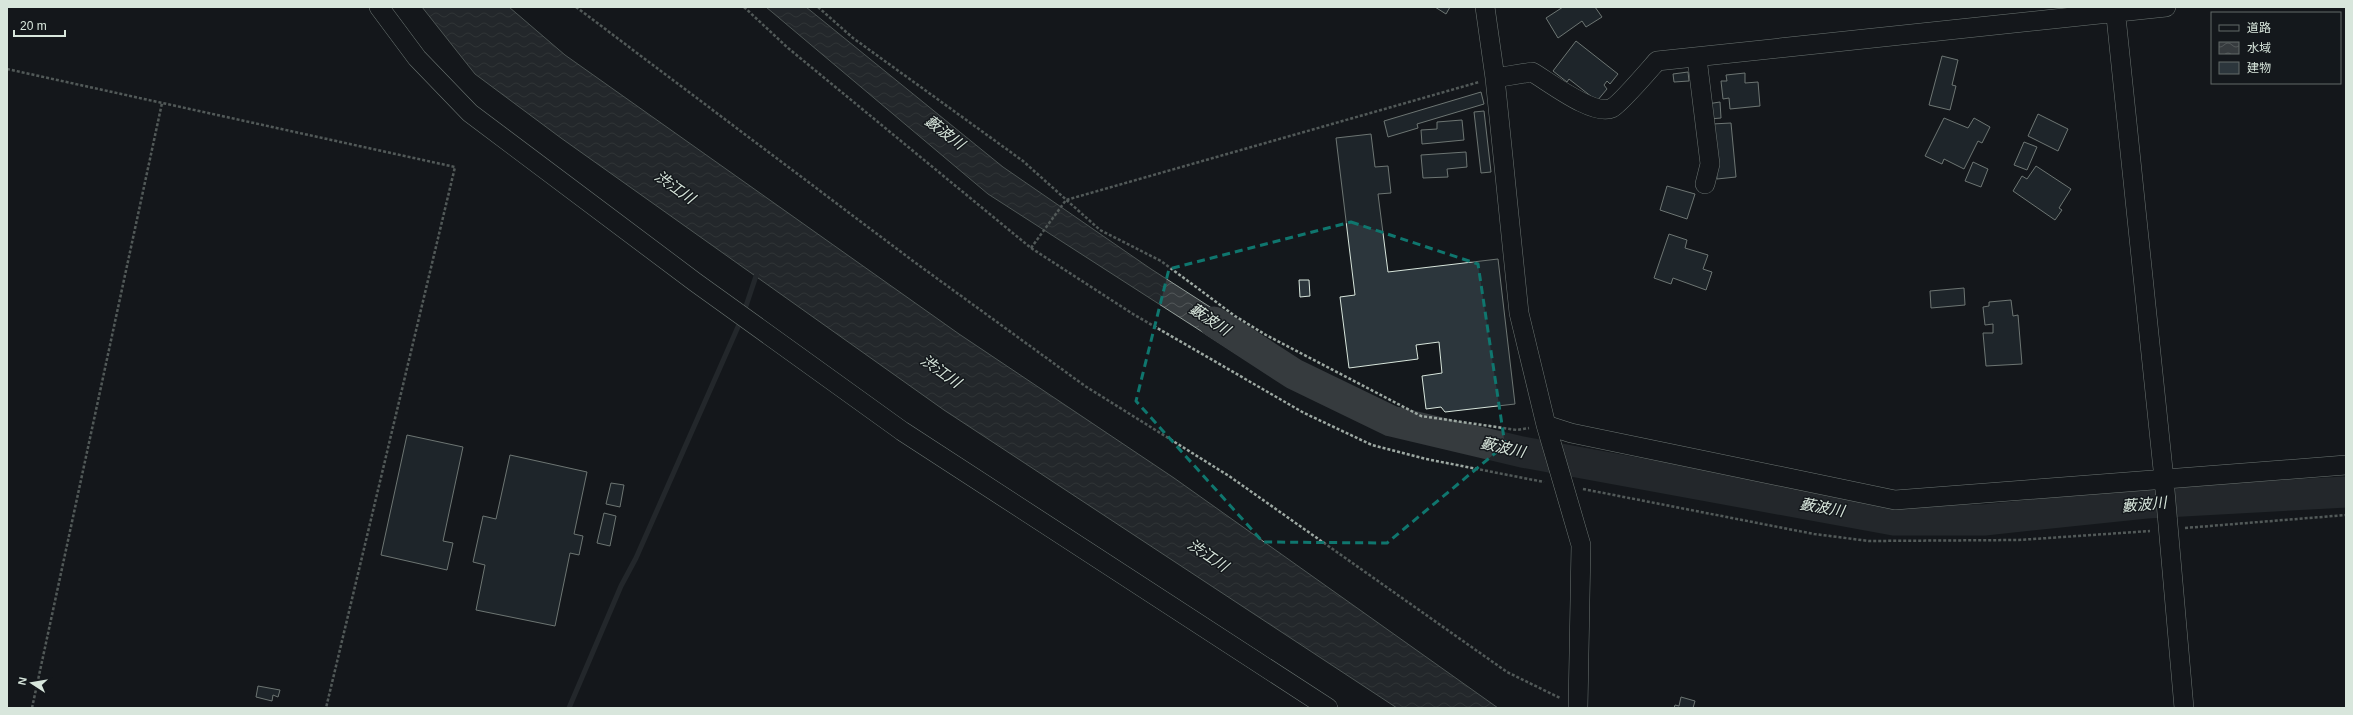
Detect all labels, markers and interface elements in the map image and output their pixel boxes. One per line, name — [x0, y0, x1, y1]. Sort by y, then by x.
scale bar — [14, 12, 65, 38]
legend — [2211, 12, 2341, 84]
text: 20 m — [20, 19, 47, 33]
text: 道路 — [2247, 21, 2271, 35]
text: 水域 — [2247, 41, 2271, 55]
text: 建物 — [2247, 61, 2271, 75]
water label: 藪波川 — [922, 112, 970, 154]
water label: 渋江川 — [652, 167, 700, 208]
water label: 藪波川 — [1186, 300, 1235, 339]
water label: 渋江川 — [918, 351, 966, 392]
water label: 藪波川 — [1479, 434, 1529, 461]
water label: 藪波川 — [2121, 493, 2169, 514]
water label: 藪波川 — [1798, 495, 1848, 520]
water label: 渋江川 — [1185, 535, 1233, 576]
north arrow — [12, 663, 52, 703]
text: N — [16, 676, 29, 686]

